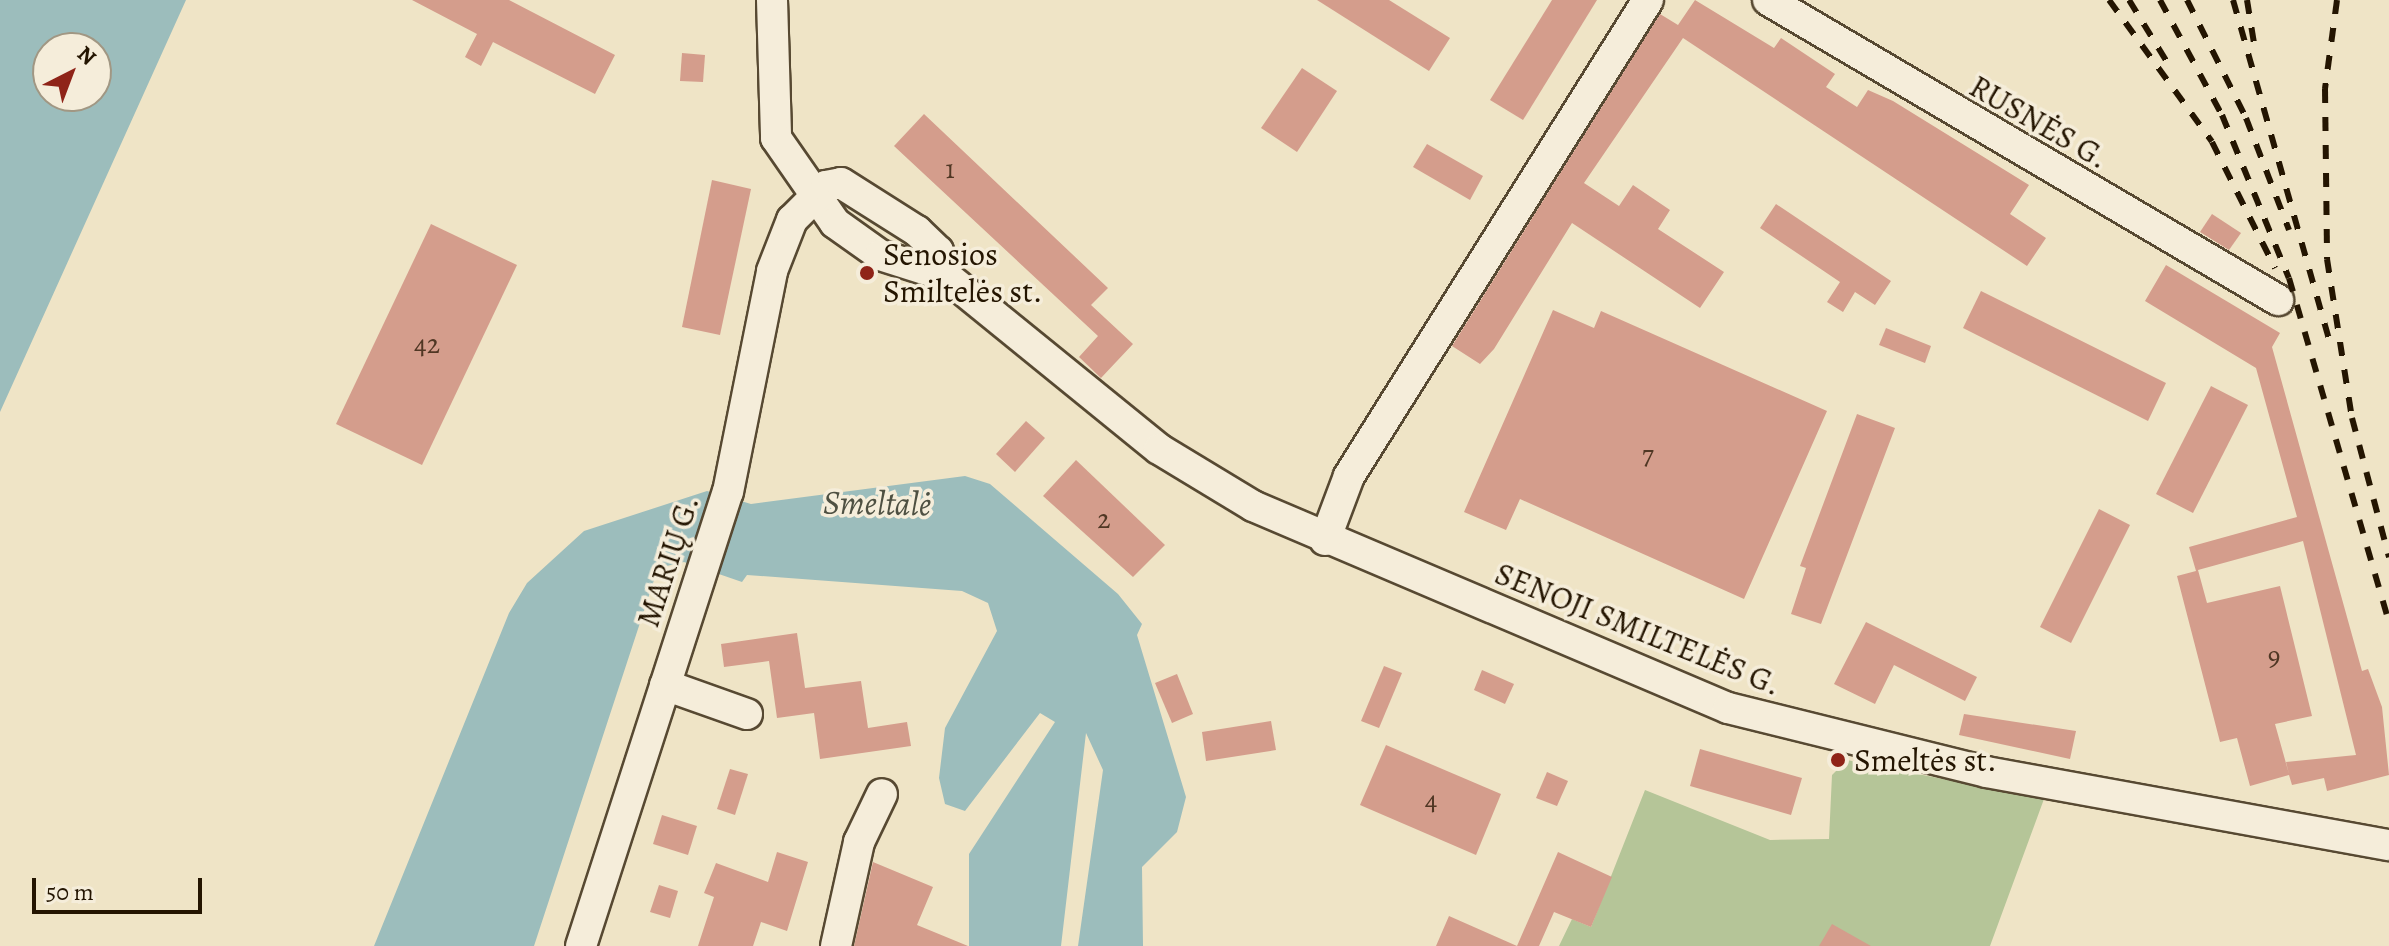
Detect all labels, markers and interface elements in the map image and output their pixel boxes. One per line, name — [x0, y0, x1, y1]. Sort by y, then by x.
north arrow — [32, 32, 112, 112]
text: N — [71, 39, 103, 72]
street label: RUSNĖS G. — [1963, 67, 2115, 177]
house number: 1 — [945, 152, 955, 186]
place label: Senosios Smiltelės st. — [883, 236, 1043, 311]
marker: Senosios Smiltelės st. — [858, 264, 876, 282]
house number: 42 — [414, 327, 440, 361]
house number: 7 — [1642, 438, 1654, 472]
water label: Smeltalė — [822, 482, 932, 524]
street label: MARIŲ G. — [629, 490, 707, 632]
house number: 2 — [1097, 502, 1111, 536]
street label: SENOJI SMILTELĖS G. — [1489, 554, 1787, 704]
house number: 9 — [2268, 639, 2280, 673]
place label: Smeltės st. — [1854, 741, 1997, 779]
marker: Smeltės st. — [1829, 751, 1847, 769]
house number: 4 — [1425, 783, 1437, 817]
scale bar — [36, 862, 206, 912]
text: 50 m — [46, 876, 94, 908]

